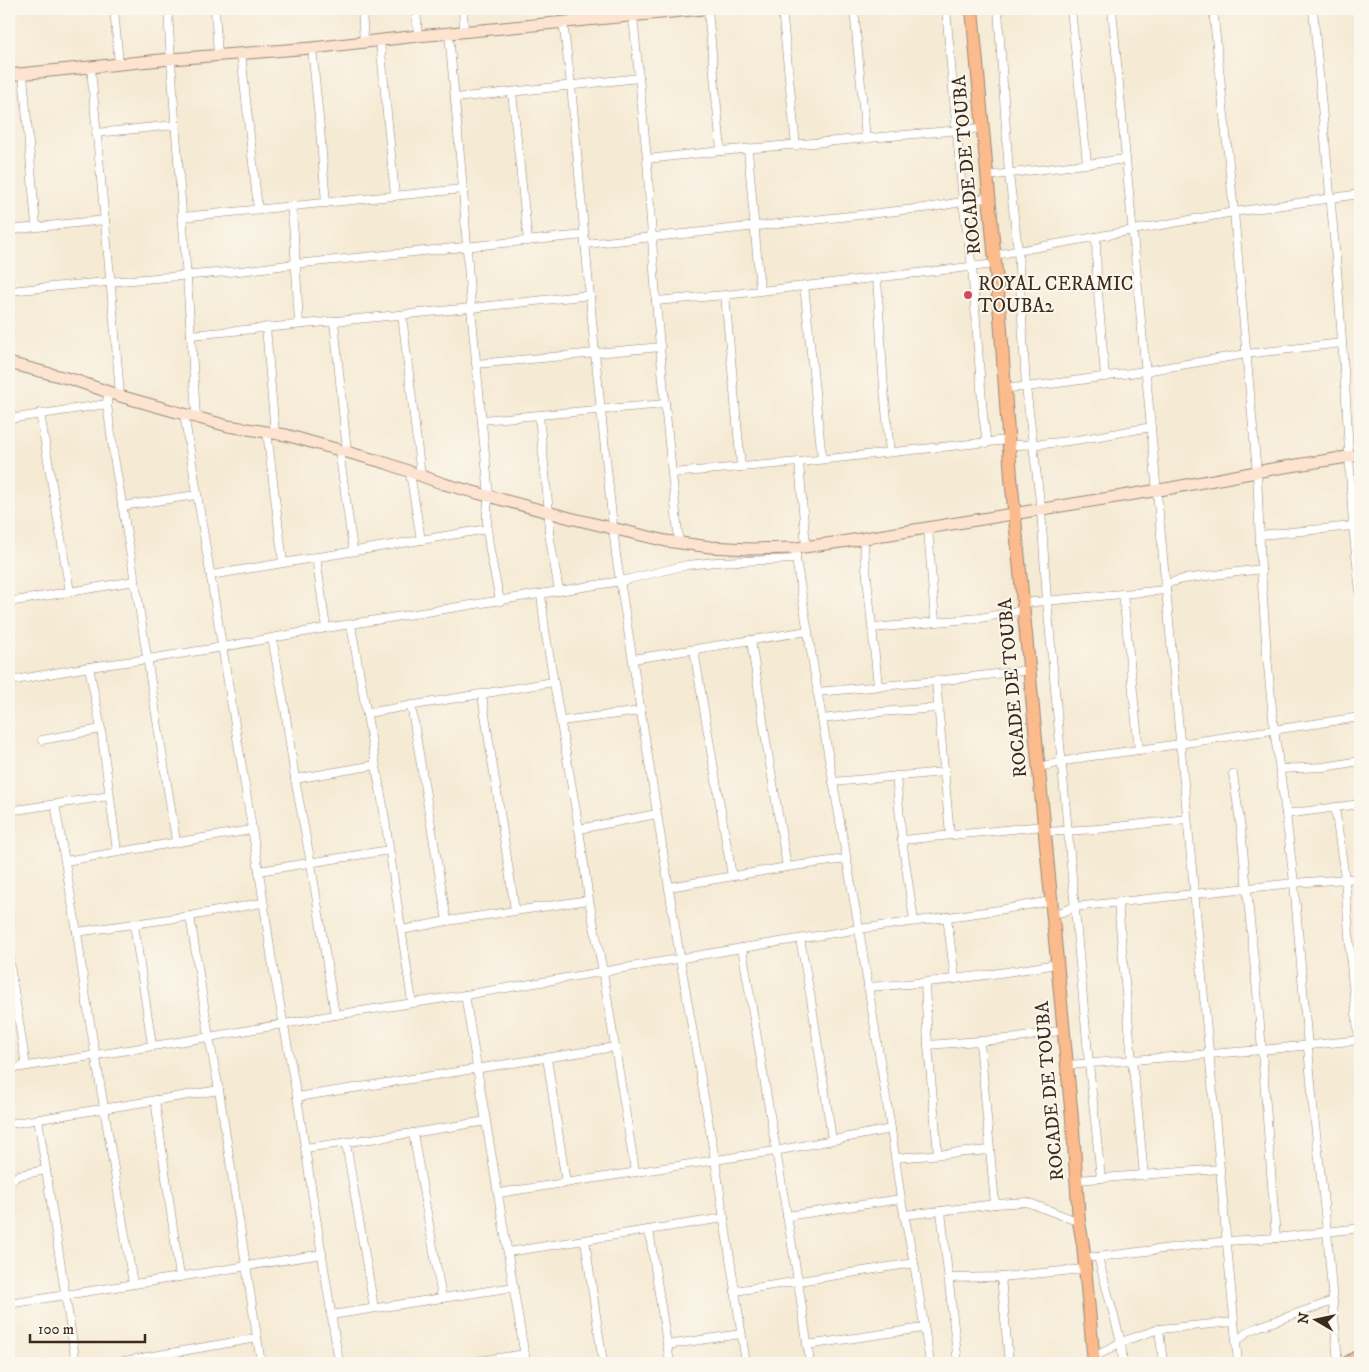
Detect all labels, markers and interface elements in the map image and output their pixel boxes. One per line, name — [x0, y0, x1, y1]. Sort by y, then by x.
street label: ROCADE DE TOUBA — [948, 73, 986, 256]
place label: ROYAL CERAMIC TOUBA2 — [978, 273, 1133, 318]
marker: ROYAL CERAMIC TOUBA2 — [962, 289, 974, 301]
street label: ROCADE DE TOUBA — [994, 596, 1032, 779]
street label: ROCADE DE TOUBA — [1031, 999, 1069, 1182]
north arrow — [1292, 1294, 1342, 1344]
text: N — [1294, 1311, 1314, 1325]
scale bar — [30, 1312, 145, 1344]
text: 100 m — [38, 1320, 74, 1339]

